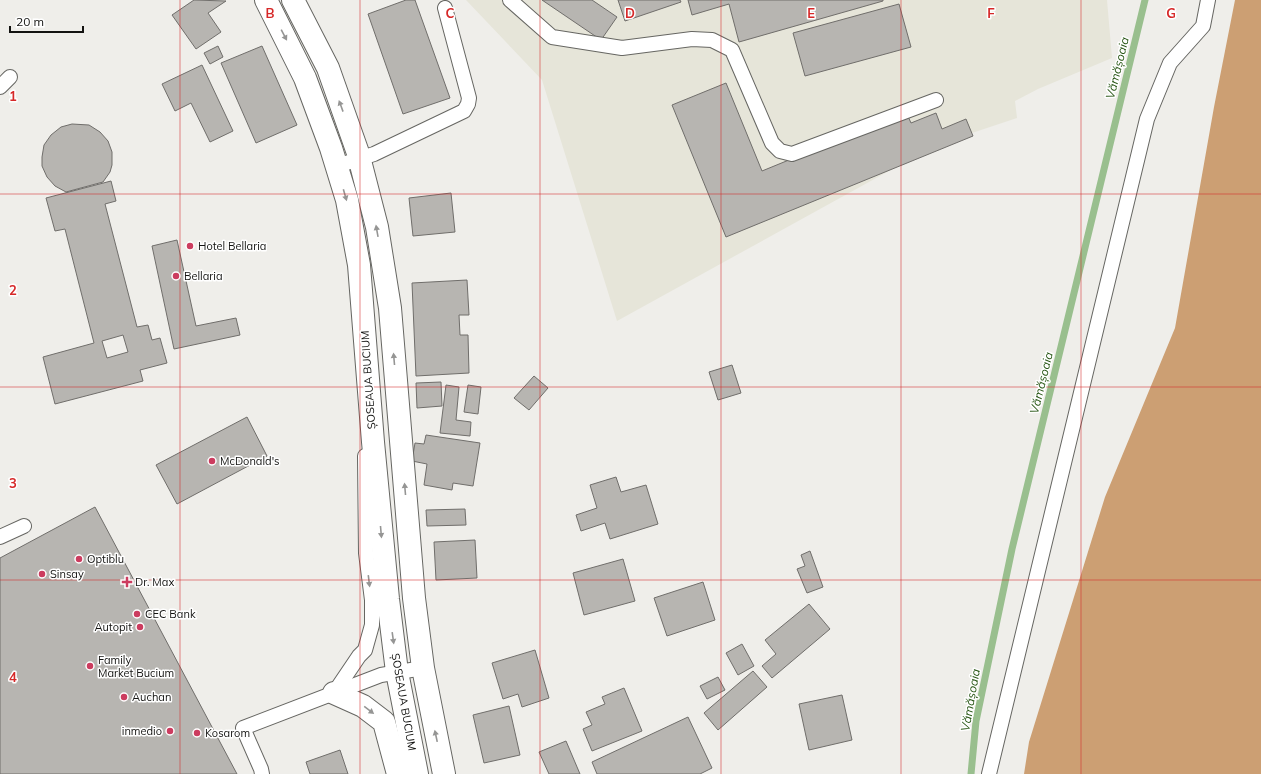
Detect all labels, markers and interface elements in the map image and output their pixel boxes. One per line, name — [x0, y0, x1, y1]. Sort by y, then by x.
text: B — [266, 5, 275, 21]
text: C — [446, 5, 455, 21]
text: D — [625, 5, 635, 21]
text: E — [807, 5, 815, 21]
text: F — [987, 5, 995, 21]
text: G — [1166, 5, 1176, 21]
scale bar — [10, 8, 83, 34]
text: 20 m — [16, 14, 44, 29]
one-way arrow — [280, 29, 287, 40]
water label: Vămășoaia — [1102, 35, 1133, 101]
text: 1 — [9, 88, 17, 104]
one-way arrow — [338, 100, 344, 112]
one-way arrow — [342, 189, 348, 201]
one-way arrow — [374, 224, 380, 237]
place label: Hotel Bellaria — [198, 239, 266, 253]
marker: Hotel Bellaria — [185, 241, 195, 251]
place label: Bellaria — [184, 269, 223, 283]
marker: Bellaria — [171, 271, 181, 281]
text: 2 — [9, 282, 17, 298]
street label: ȘOSEAUA BUCIUM — [358, 330, 379, 430]
water label: Vămășoaia — [1026, 350, 1057, 416]
one-way arrow — [391, 353, 398, 365]
place label: McDonald's — [220, 454, 280, 468]
marker: McDonald's — [207, 456, 217, 466]
text: 3 — [9, 475, 17, 491]
one-way arrow — [402, 483, 409, 495]
one-way arrow — [378, 526, 385, 538]
place label: Optiblu — [87, 552, 124, 566]
marker: Optiblu — [74, 554, 84, 564]
place label: Sinsay — [50, 567, 84, 581]
marker: Sinsay — [37, 569, 47, 579]
one-way arrow — [366, 574, 373, 587]
place label: Dr. Max — [135, 575, 174, 589]
marker: Dr. Max — [122, 577, 132, 587]
place label: CEC Bank — [145, 607, 196, 621]
marker: CEC Bank — [132, 609, 142, 619]
place label: Autopit — [94, 620, 132, 634]
marker: Autopit — [135, 622, 145, 632]
one-way arrow — [390, 632, 396, 644]
street label: ȘOSEAUA BUCIUM — [388, 652, 419, 752]
place label: Family Market Bucium — [98, 653, 174, 680]
marker: Family Market Bucium — [85, 661, 95, 671]
water label: Vămășoaia — [957, 667, 984, 733]
text: 4 — [9, 669, 17, 685]
place label: Auchan — [132, 690, 171, 704]
marker: Auchan — [119, 692, 129, 702]
one-way arrow — [363, 706, 374, 715]
place label: inmedio — [122, 724, 162, 738]
marker: inmedio — [165, 726, 175, 736]
place label: Kosarom — [205, 726, 250, 740]
marker: Kosarom — [192, 728, 202, 738]
one-way arrow — [433, 730, 439, 742]

